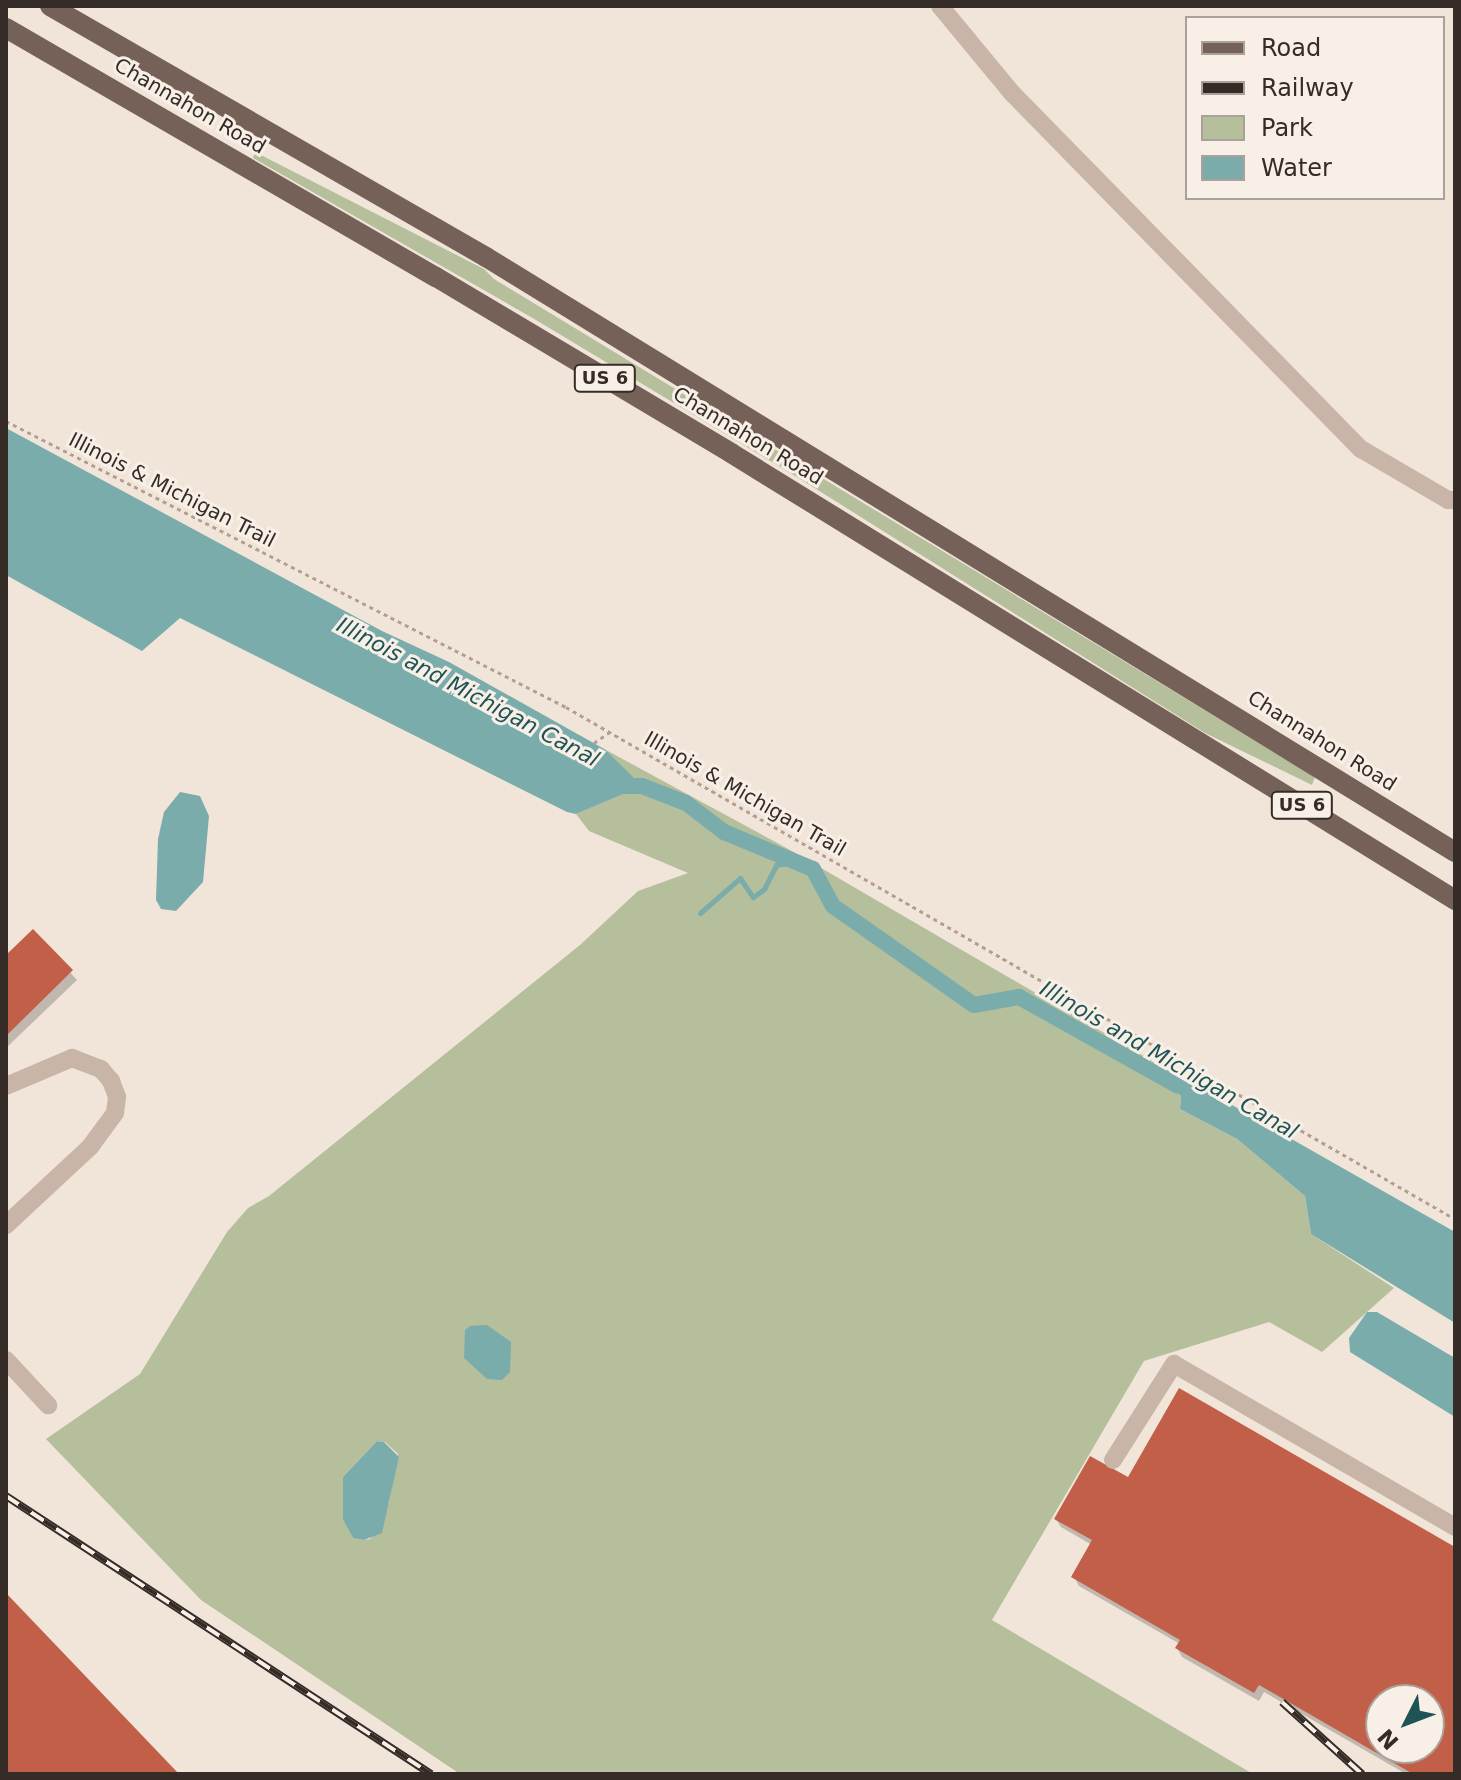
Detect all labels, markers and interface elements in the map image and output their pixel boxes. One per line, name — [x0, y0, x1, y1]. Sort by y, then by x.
legend — [1185, 16, 1445, 200]
text: Road — [1261, 34, 1321, 62]
street label: Channahon Road — [110, 53, 270, 159]
text: Railway — [1261, 74, 1354, 102]
text: Park — [1261, 114, 1313, 142]
text: Water — [1261, 154, 1332, 182]
road number: US 6 — [573, 364, 637, 392]
street label: Channahon Road — [669, 382, 827, 490]
street label: Illinois & Michigan Trail — [65, 427, 279, 553]
water label: Illinois and Michigan Canal — [332, 612, 604, 772]
street label: Channahon Road — [1243, 686, 1401, 796]
street label: Illinois & Michigan Trail — [640, 726, 850, 862]
road number: US 6 — [1270, 791, 1334, 819]
water label: Illinois and Michigan Canal — [1035, 975, 1303, 1145]
north arrow — [1365, 1684, 1445, 1764]
text: N — [1373, 1724, 1404, 1754]

